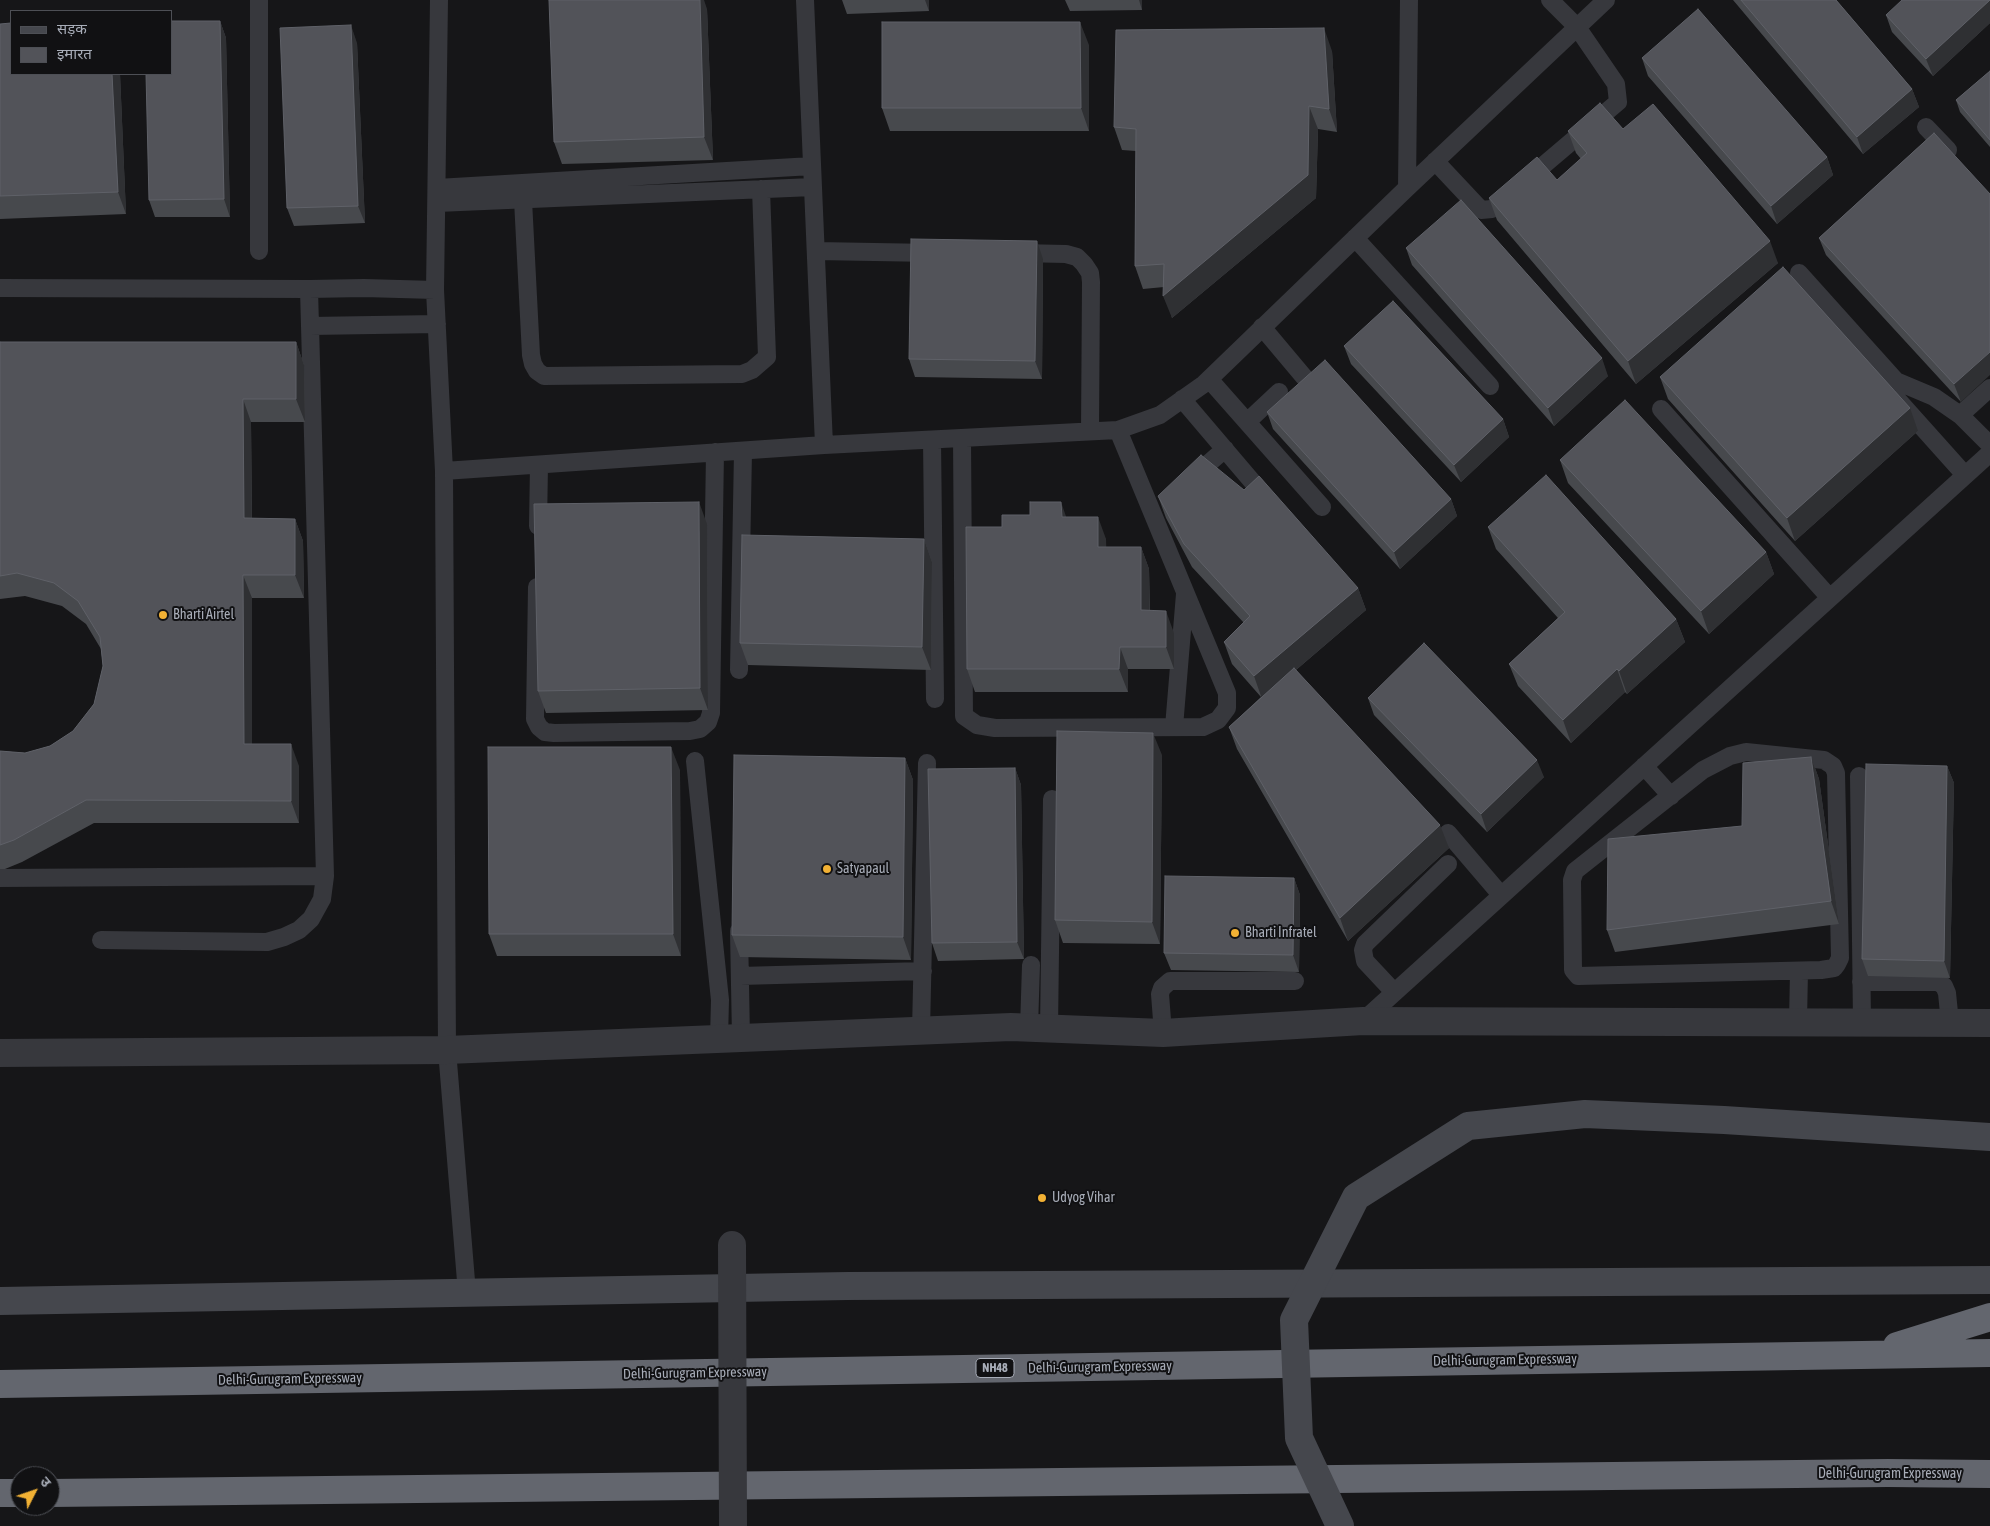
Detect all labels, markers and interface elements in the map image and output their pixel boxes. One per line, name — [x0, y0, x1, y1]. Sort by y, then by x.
legend — [10, 10, 172, 75]
text: सड़क — [57, 20, 87, 37]
text: इमारत — [57, 45, 92, 62]
place label: Bharti Airtel — [173, 607, 234, 623]
marker: Bharti Airtel — [157, 609, 169, 621]
place label: Satyapaul — [837, 861, 889, 877]
marker: Satyapaul — [821, 863, 833, 875]
place label: Bharti Infratel — [1245, 925, 1317, 941]
marker: Bharti Infratel — [1229, 927, 1241, 939]
place label: Udyog Vihar — [1052, 1190, 1115, 1206]
marker: Udyog Vihar — [1036, 1192, 1048, 1204]
street label: Delhi-Gurugram Expressway — [1433, 1350, 1577, 1370]
street label: Delhi-Gurugram Expressway — [1028, 1357, 1172, 1377]
road number: NH48 — [976, 1359, 1014, 1378]
street label: Delhi-Gurugram Expressway — [623, 1363, 767, 1383]
street label: Delhi-Gurugram Expressway — [218, 1369, 362, 1389]
north arrow — [10, 1466, 60, 1516]
street label: Delhi-Gurugram Expressway — [1818, 1466, 1962, 1482]
text: उ — [37, 1473, 54, 1490]

